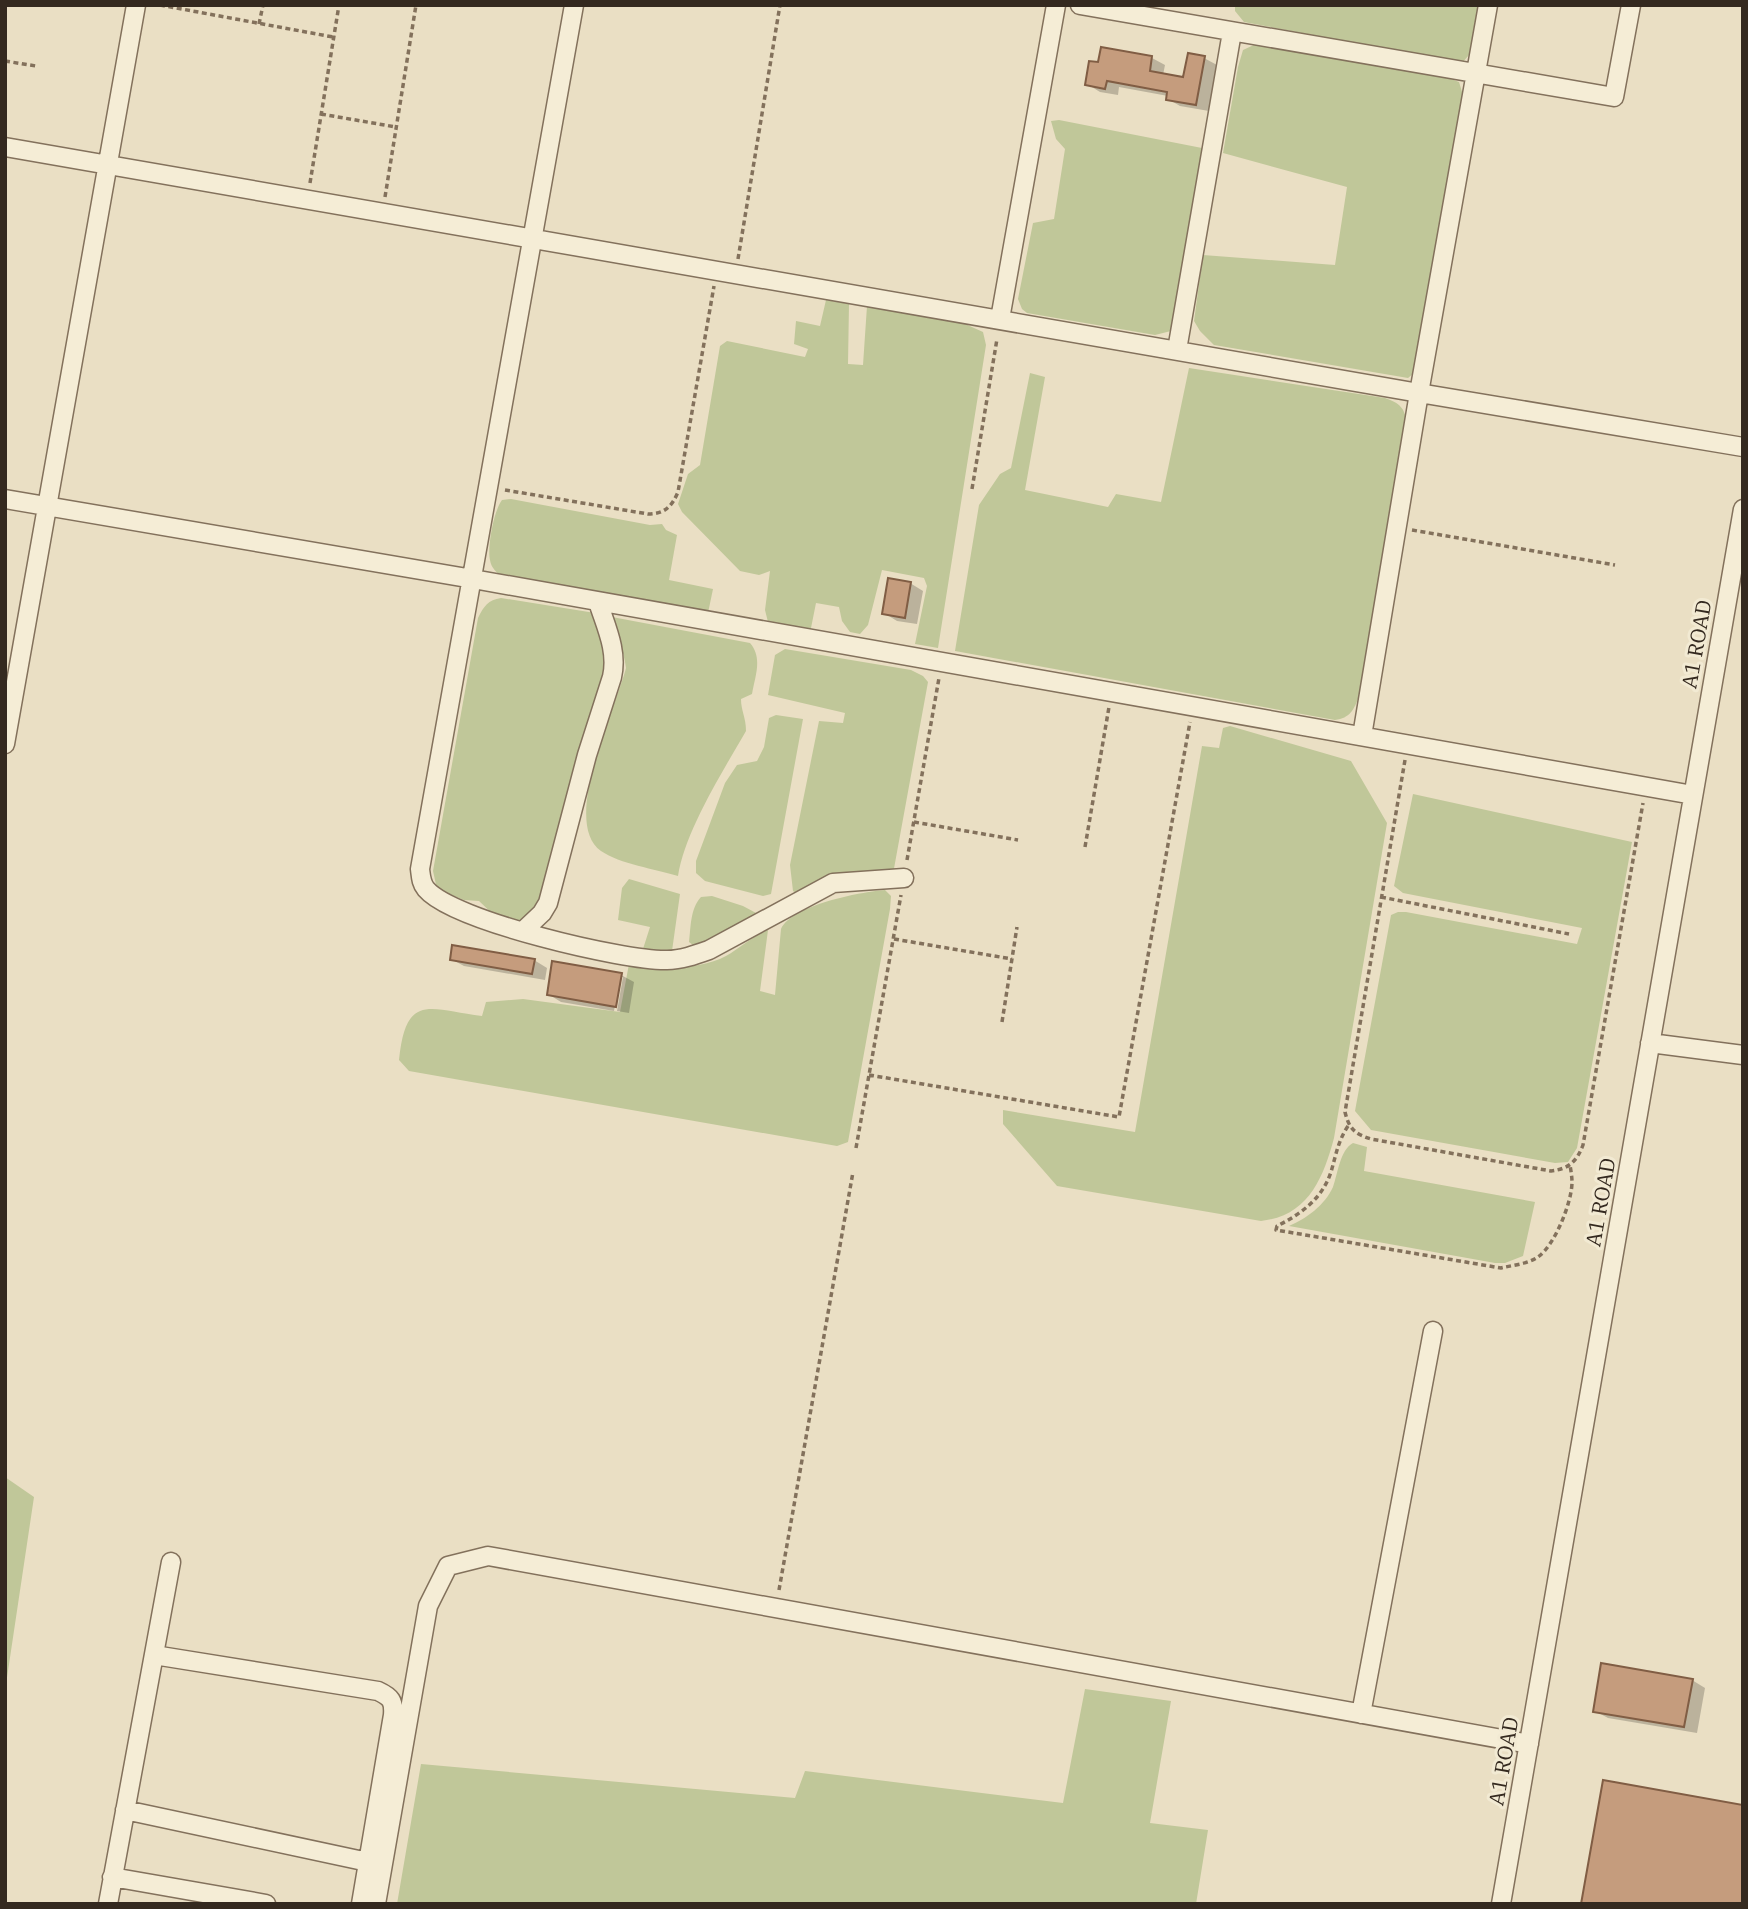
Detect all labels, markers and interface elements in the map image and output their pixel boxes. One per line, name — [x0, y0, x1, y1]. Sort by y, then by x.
street label: A1 ROAD — [1674, 597, 1718, 691]
street label: A1 ROAD — [1578, 1155, 1622, 1249]
street label: A1 ROAD — [1481, 1714, 1525, 1808]

